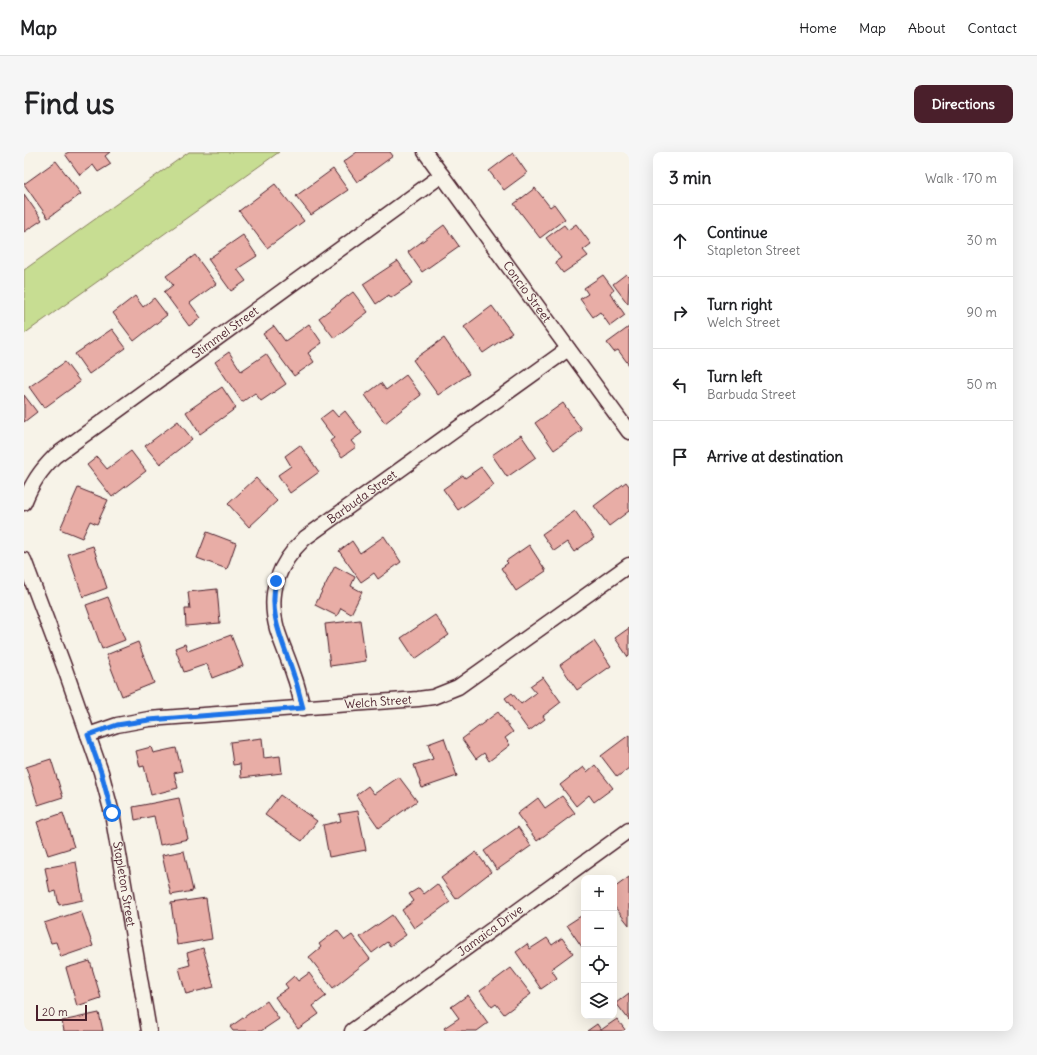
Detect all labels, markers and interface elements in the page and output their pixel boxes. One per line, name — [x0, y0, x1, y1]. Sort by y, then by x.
text: Map — [20, 16, 57, 40]
text: Home — [799, 19, 837, 37]
text: Map — [859, 19, 886, 37]
text: About — [908, 19, 946, 37]
text: Contact — [968, 19, 1017, 37]
button: Directions — [914, 85, 1013, 123]
text: Find us — [24, 86, 115, 122]
text: 3 min — [669, 167, 711, 189]
text: Walk · 170 m — [925, 170, 997, 187]
text: Continue — [707, 223, 768, 242]
icon: ahead — [669, 230, 691, 252]
text: 30 m — [967, 232, 997, 249]
text: Stapleton Street — [707, 242, 800, 259]
street label: Concio Street — [500, 258, 555, 325]
text: Turn right — [707, 295, 772, 314]
icon: right — [669, 302, 691, 324]
street label: Stimmel Street — [189, 303, 261, 361]
text: 90 m — [966, 304, 997, 321]
text: Welch Street — [707, 314, 780, 331]
text: Turn left — [707, 367, 762, 386]
icon: left — [669, 374, 691, 396]
text: 50 m — [966, 376, 997, 393]
text: Barbuda Street — [707, 386, 796, 403]
icon: arrive — [669, 446, 691, 468]
text: Arrive at destination — [707, 447, 843, 466]
street label: Barbuda Street — [324, 467, 399, 527]
route end — [267, 572, 285, 590]
street label: Welch Street — [344, 691, 412, 711]
route start — [103, 804, 121, 822]
street label: Stapleton Street — [110, 840, 139, 928]
map controls — [581, 875, 617, 1019]
button: + — [581, 875, 617, 911]
street label: Jamaica Drive — [454, 901, 526, 959]
button: − — [581, 911, 617, 947]
button: locate — [581, 947, 617, 983]
button: layers — [581, 983, 617, 1019]
scale bar — [36, 1003, 87, 1022]
text: 20 m — [42, 1005, 68, 1019]

